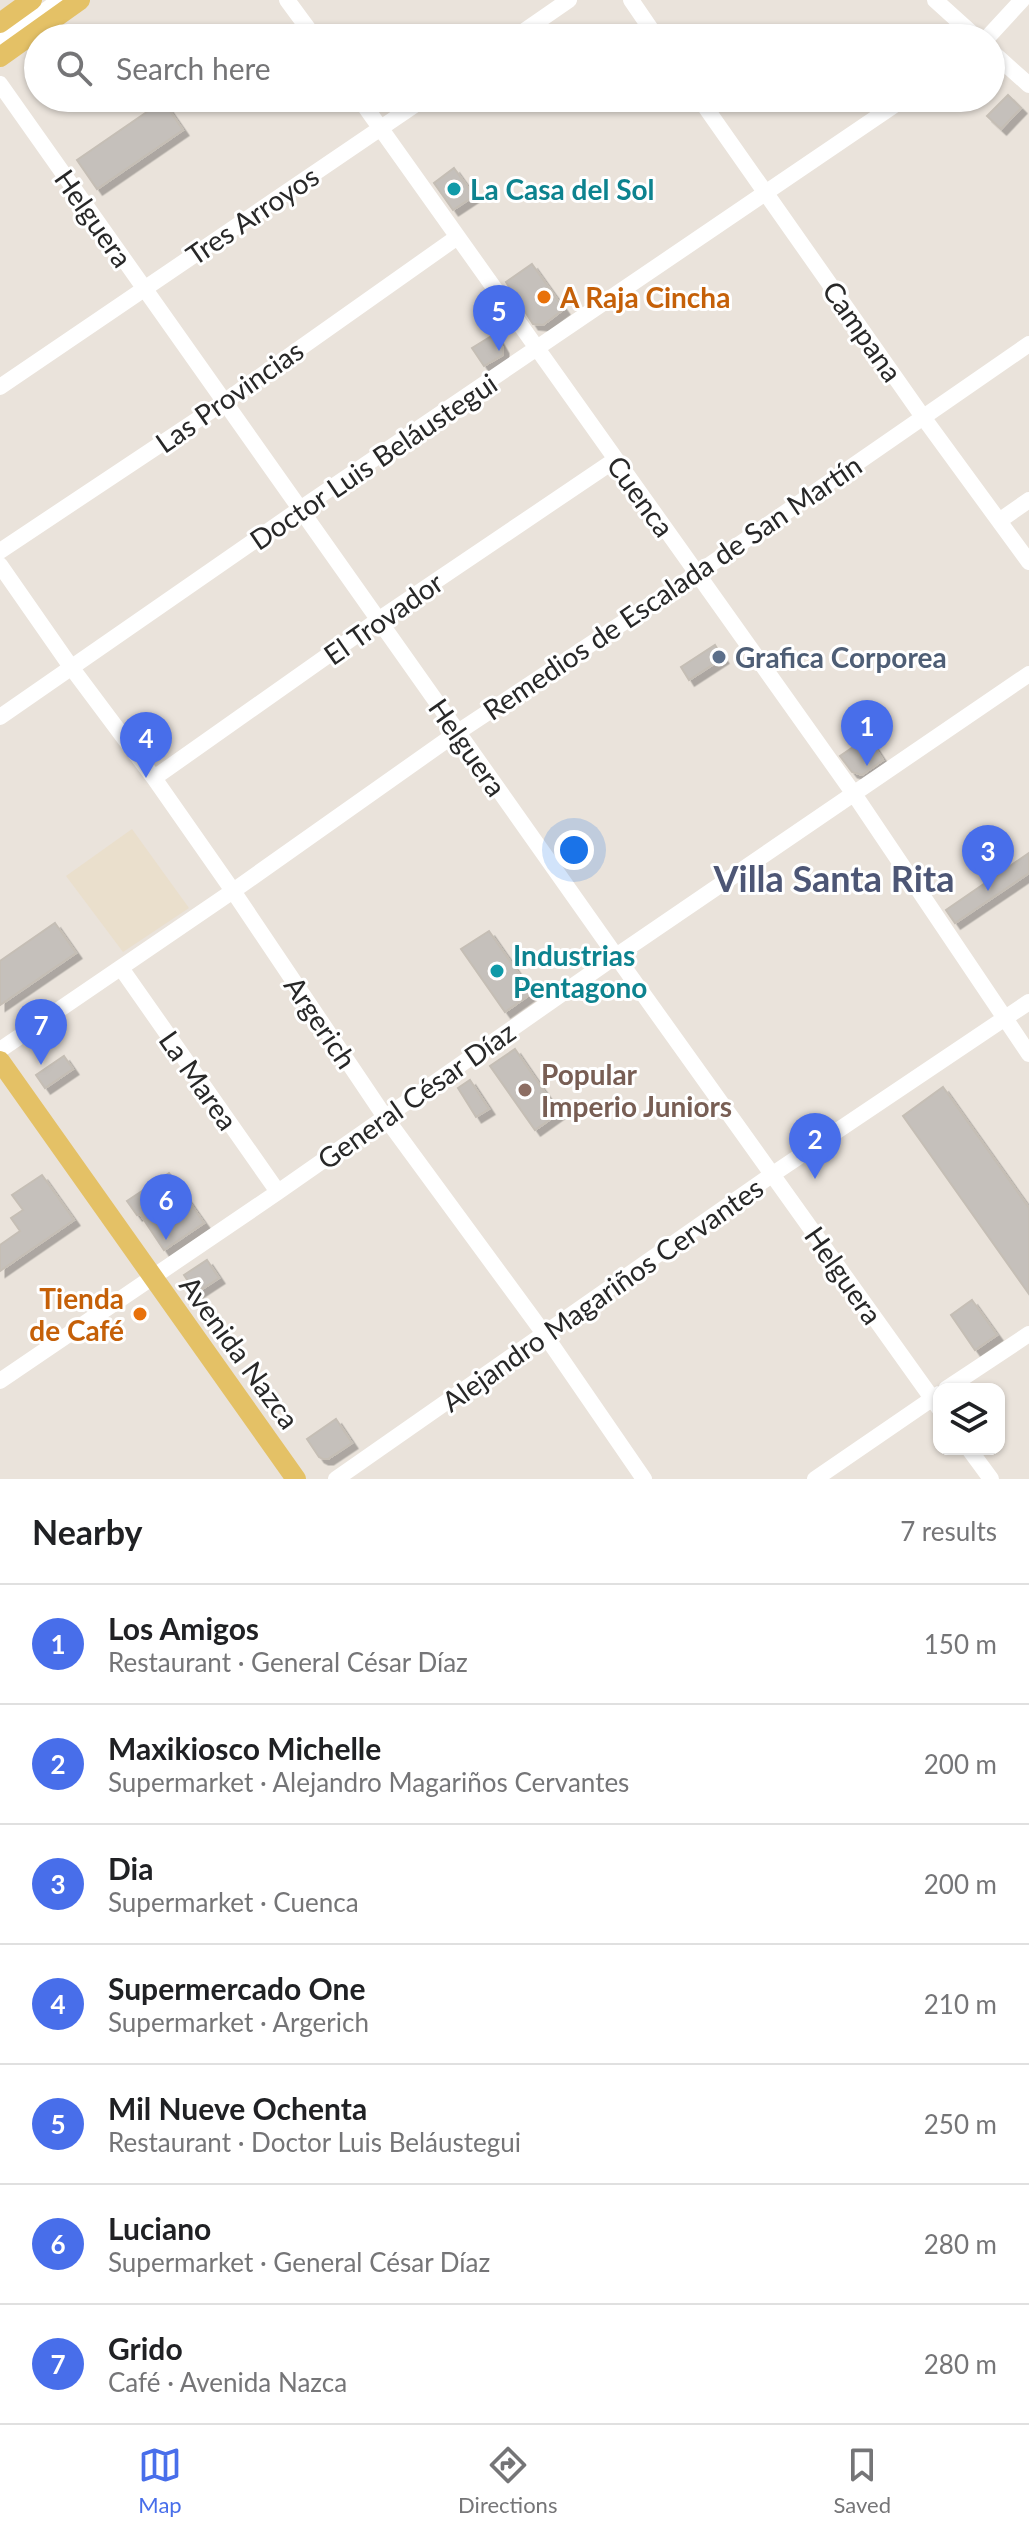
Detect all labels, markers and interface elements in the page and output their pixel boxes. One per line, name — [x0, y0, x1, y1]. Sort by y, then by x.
search box — [24, 24, 1005, 112]
icon: search — [52, 46, 96, 90]
text: Search here — [116, 50, 271, 86]
street label: Tres Arroyos — [179, 158, 325, 272]
street label: Helguera — [48, 163, 140, 273]
place label: La Casa del Sol — [470, 172, 655, 206]
marker: La Casa del Sol — [445, 180, 463, 198]
street label: Campana — [816, 274, 910, 388]
place label: A Raja Cincha — [559, 280, 730, 314]
pin: 5 — [473, 285, 525, 351]
marker: A Raja Cincha — [535, 288, 553, 306]
street label: Las Provincias — [149, 333, 309, 459]
street label: Doctor Luis Beláustegui — [243, 366, 503, 556]
street label: Remedios de Escalada de San Martín — [476, 447, 868, 727]
street label: Cuenca — [600, 449, 682, 543]
street label: El Trovador — [317, 565, 449, 671]
place label: Grafica Corporea — [735, 640, 947, 674]
marker: Grafica Corporea — [710, 648, 728, 666]
street label: Helguera — [422, 692, 514, 802]
pin: 1 — [841, 700, 893, 766]
pin: 4 — [120, 712, 172, 778]
pin: 3 — [962, 825, 1014, 891]
your location — [554, 830, 594, 870]
district label: Villa Santa Rita — [712, 856, 955, 900]
place label: Industrias Pentagono — [513, 938, 647, 1004]
marker: Industrias Pentagono — [488, 962, 506, 980]
street label: Argerich — [278, 969, 364, 1075]
pin: 7 — [15, 999, 67, 1065]
street label: General César Díaz — [311, 1014, 521, 1176]
street label: La Marea — [153, 1024, 245, 1136]
place label: Popular Imperio Juniors — [541, 1057, 732, 1123]
marker: Popular Imperio Juniors — [516, 1081, 534, 1099]
pin: 2 — [789, 1113, 841, 1179]
street label: Alejandro Magariños Cervantes — [435, 1170, 769, 1418]
pin: 6 — [140, 1174, 192, 1240]
street label: Helguera — [798, 1220, 890, 1330]
street label: Avenida Nazca — [173, 1269, 307, 1435]
place label: Tienda de Café — [29, 1281, 124, 1347]
marker: Tienda de Café — [131, 1305, 149, 1323]
map controls — [933, 1383, 1005, 1455]
button: layers — [933, 1383, 1005, 1455]
text: Nearby — [32, 1511, 143, 1552]
text: 7 results — [900, 1515, 997, 1547]
text: Los Amigos — [108, 1610, 259, 1646]
text: 1 — [50, 1628, 66, 1660]
text: 150 m — [924, 1628, 997, 1660]
text: Restaurant · General César Díaz — [108, 1646, 468, 1678]
text: Maxikiosco Michelle — [108, 1730, 381, 1766]
text: 2 — [50, 1748, 66, 1780]
text: 200 m — [924, 1748, 997, 1780]
text: Supermarket · Alejandro Magariños Cervantes — [108, 1766, 629, 1798]
text: Dia — [108, 1850, 153, 1886]
text: 3 — [50, 1868, 66, 1900]
text: 200 m — [924, 1868, 997, 1900]
text: Supermarket · Cuenca — [108, 1886, 359, 1918]
text: Supermercado One — [108, 1970, 365, 2006]
text: 4 — [50, 1988, 66, 2020]
text: 210 m — [924, 1988, 997, 2020]
text: Supermarket · Argerich — [108, 2006, 369, 2038]
text: Mil Nueve Ochenta — [108, 2090, 367, 2126]
text: 5 — [50, 2108, 66, 2140]
text: 250 m — [924, 2108, 997, 2140]
text: Restaurant · Doctor Luis Beláustegui — [108, 2126, 521, 2158]
text: Luciano — [108, 2210, 211, 2246]
text: 6 — [50, 2228, 66, 2260]
text: 280 m — [924, 2228, 997, 2260]
text: Supermarket · General César Díaz — [108, 2246, 490, 2278]
text: Grido — [108, 2330, 183, 2366]
text: 7 — [50, 2348, 66, 2380]
text: 280 m — [924, 2348, 997, 2380]
text: Café · Avenida Nazca — [108, 2366, 347, 2398]
tab: Map — [138, 2443, 182, 2518]
tab: Directions — [458, 2443, 557, 2518]
tab: Saved — [833, 2443, 891, 2518]

